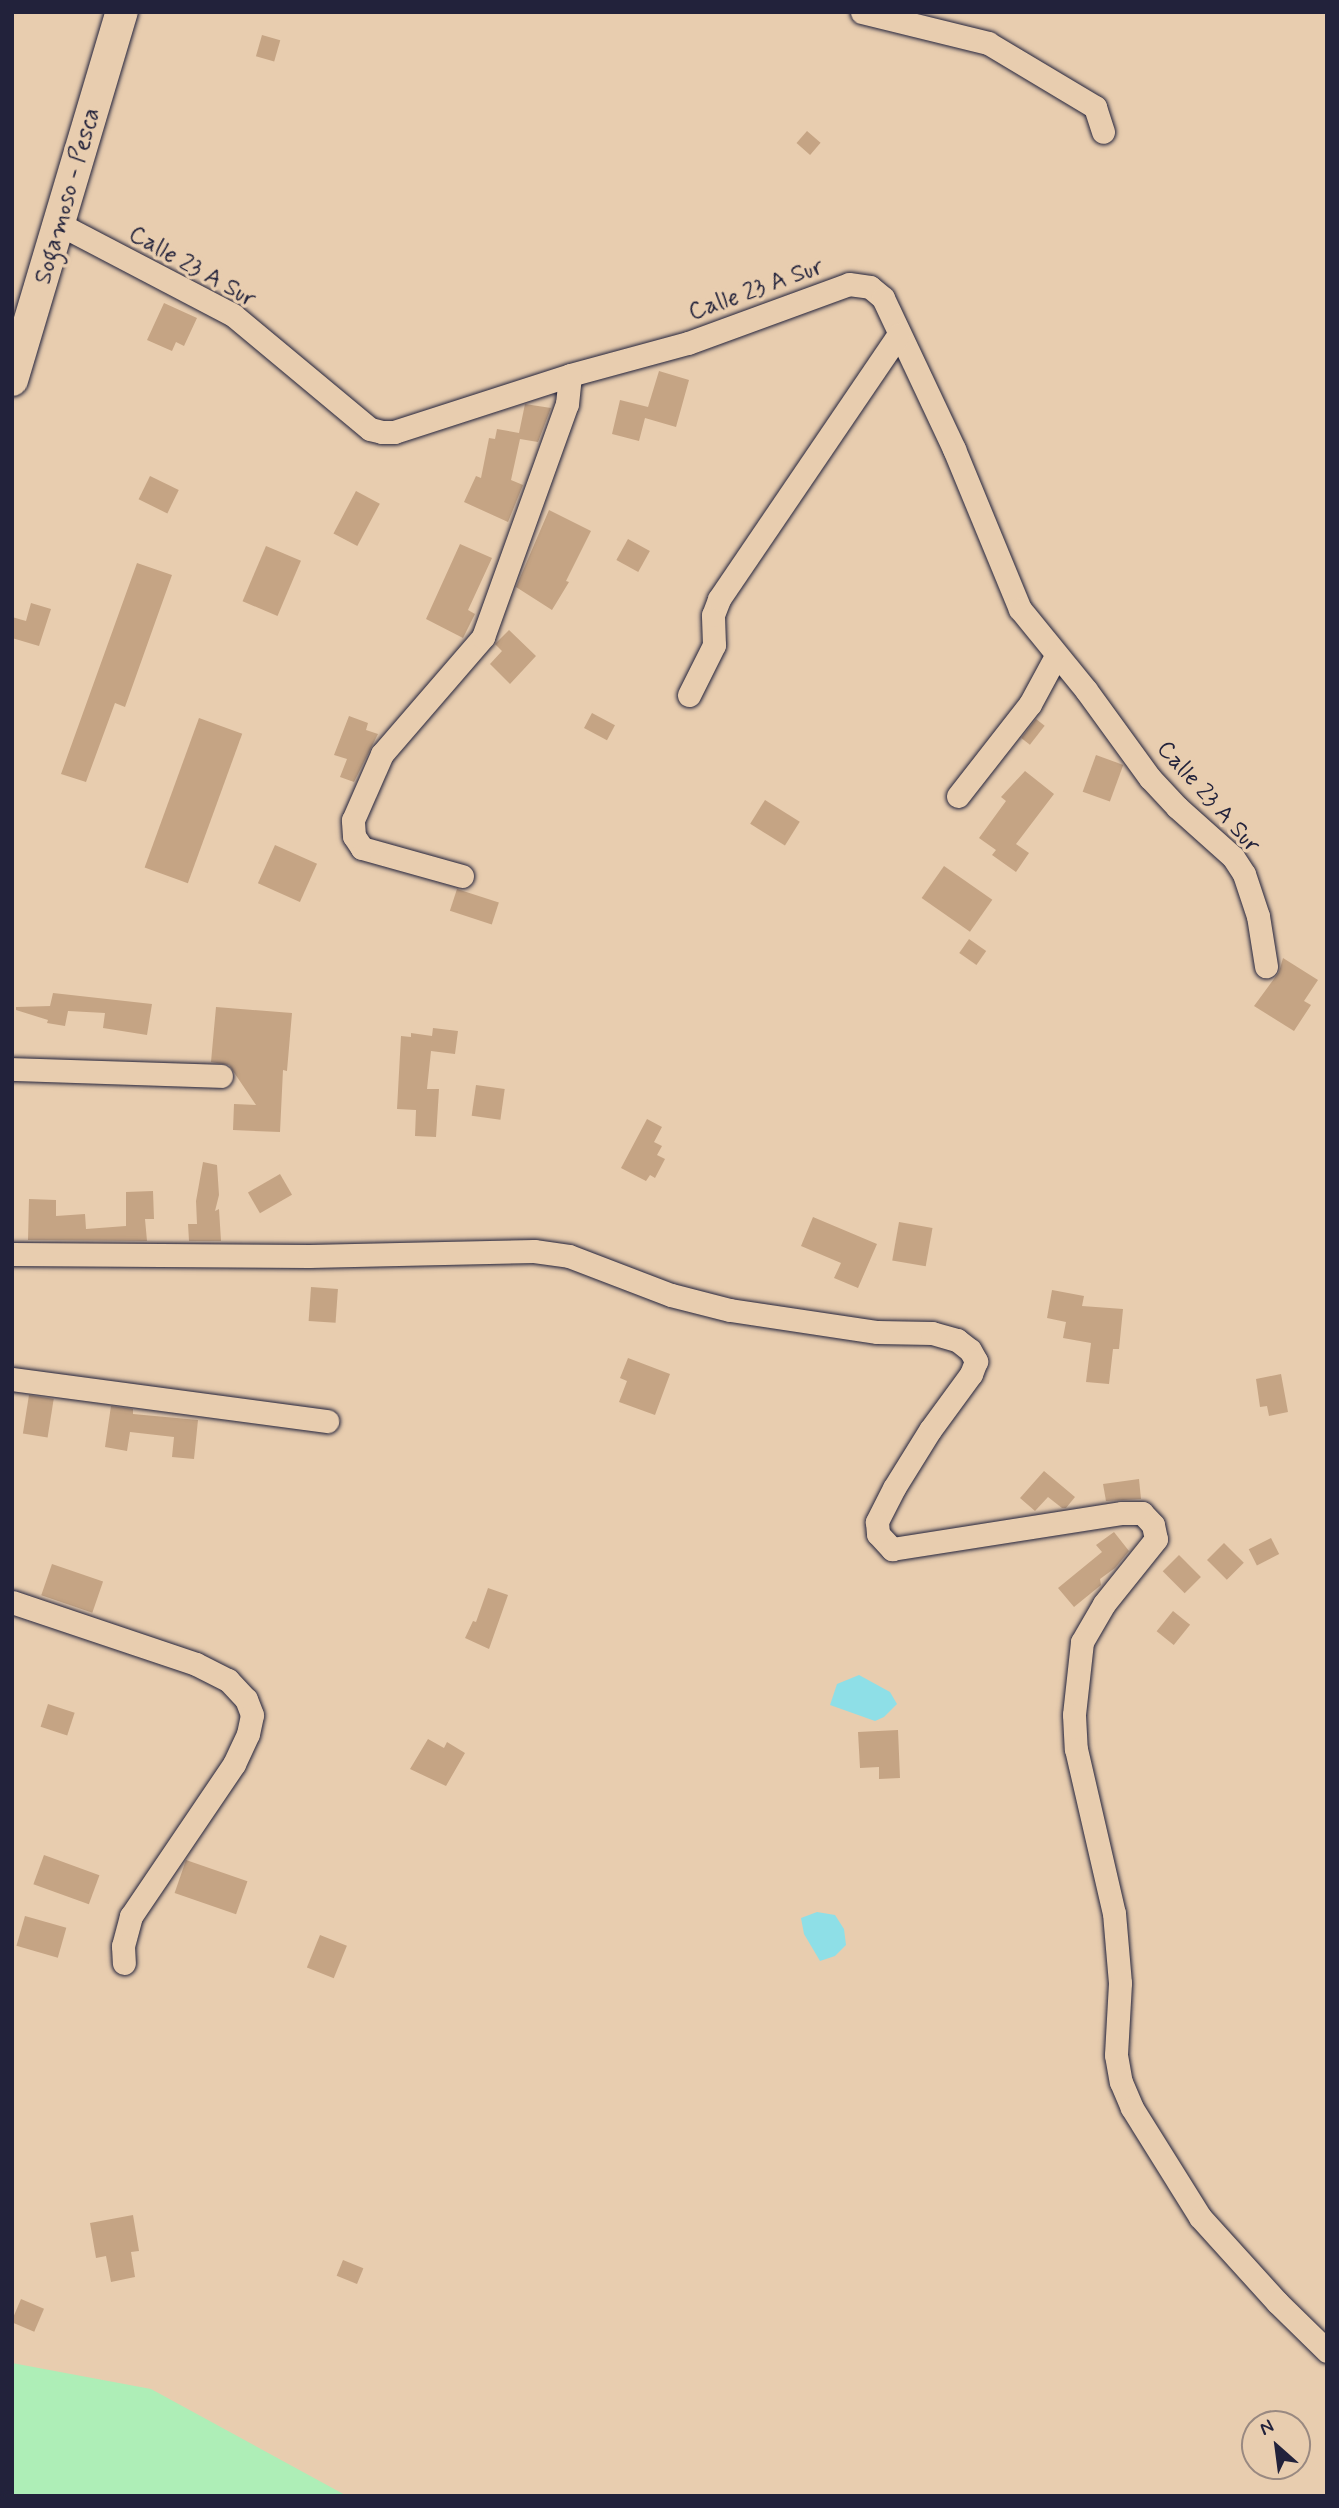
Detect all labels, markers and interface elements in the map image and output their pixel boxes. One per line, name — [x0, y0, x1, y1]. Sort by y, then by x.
street label: Sogamoso - Pesca — [29, 104, 107, 288]
street label: Calle 23 A Sur — [122, 220, 262, 314]
street label: Calle 23 A Sur — [684, 252, 828, 328]
street label: Calle 23 A Sur — [1149, 734, 1267, 860]
north arrow — [1241, 2410, 1311, 2480]
text: N — [1255, 2414, 1278, 2442]

